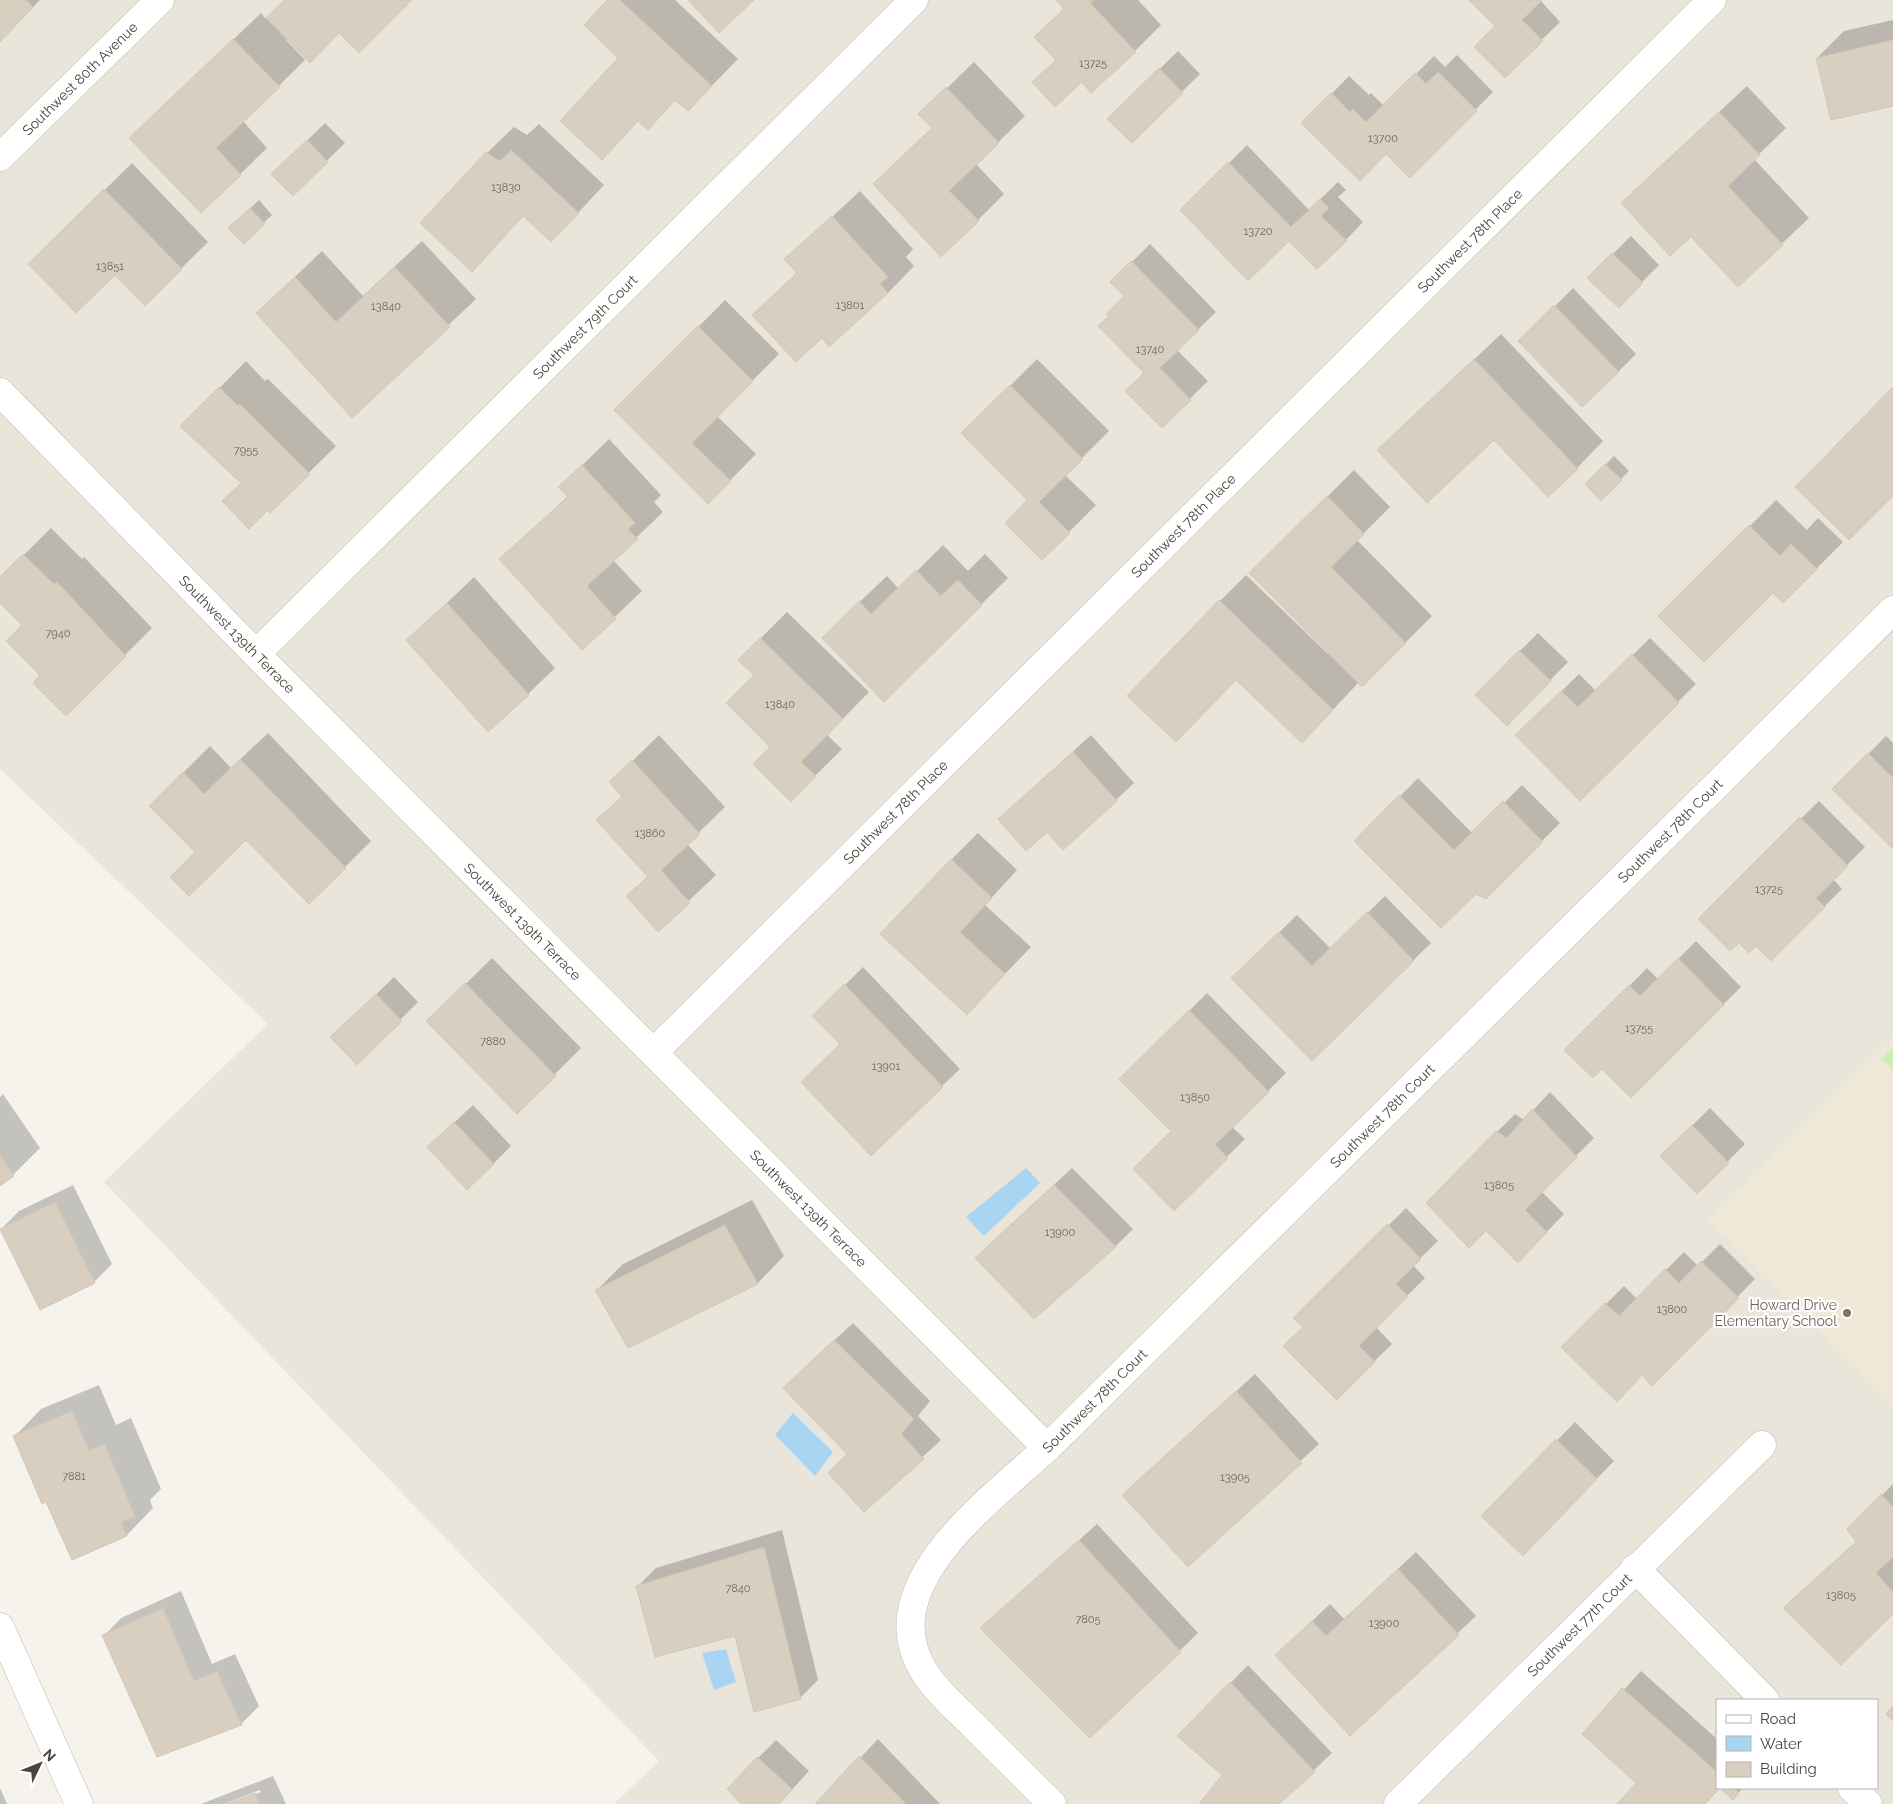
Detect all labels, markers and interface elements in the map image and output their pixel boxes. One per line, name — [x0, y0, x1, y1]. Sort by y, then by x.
street label: Southwest 80th Avenue — [19, 19, 141, 138]
house number: 13725 — [1079, 57, 1107, 70]
house number: 13700 — [1368, 132, 1398, 145]
house number: 13830 — [491, 181, 521, 194]
street label: Southwest 78th Place — [1414, 186, 1525, 296]
house number: 13720 — [1244, 225, 1273, 238]
house number: 13851 — [96, 260, 124, 273]
street label: Southwest 79th Court — [530, 272, 641, 382]
house number: 13801 — [836, 299, 865, 312]
house number: 13840 — [371, 300, 401, 313]
house number: 13740 — [1136, 343, 1165, 356]
house number: 7955 — [234, 444, 258, 457]
street label: Southwest 78th Place — [1128, 470, 1239, 581]
street label: Southwest 139th Terrace — [176, 572, 298, 696]
house number: 7940 — [45, 627, 71, 640]
house number: 13840 — [765, 698, 795, 711]
street label: Southwest 78th Place — [840, 757, 951, 867]
street label: Southwest 78th Court — [1615, 775, 1726, 886]
house number: 13860 — [635, 827, 665, 840]
street label: Southwest 139th Terrace — [461, 860, 584, 983]
house number: 13725 — [1755, 883, 1783, 896]
house number: 13755 — [1625, 1022, 1653, 1035]
house number: 7880 — [480, 1035, 506, 1048]
house number: 13901 — [872, 1060, 901, 1073]
street label: Southwest 78th Court — [1327, 1060, 1438, 1171]
house number: 13850 — [1180, 1091, 1210, 1104]
street label: Southwest 139th Terrace — [747, 1147, 870, 1270]
house number: 13805 — [1484, 1179, 1514, 1192]
house number: 13900 — [1045, 1226, 1076, 1239]
place label: Howard Drive Elementary School — [1714, 1297, 1837, 1329]
house number: 13800 — [1657, 1303, 1688, 1316]
marker: Howard Drive Elementary School — [1841, 1307, 1853, 1319]
street label: Southwest 78th Court — [1039, 1345, 1150, 1456]
house number: 7881 — [62, 1470, 86, 1483]
house number: 13905 — [1220, 1471, 1250, 1484]
street label: Southwest 77th Court — [1524, 1570, 1635, 1680]
house number: 7840 — [725, 1582, 751, 1595]
house number: 13805 — [1826, 1589, 1856, 1602]
house number: 7805 — [1075, 1613, 1101, 1626]
house number: 13900 — [1369, 1617, 1400, 1630]
legend — [1716, 1699, 1878, 1789]
text: Road — [1760, 1710, 1796, 1728]
text: Water — [1760, 1735, 1803, 1753]
north arrow — [15, 1739, 65, 1789]
text: N — [40, 1746, 59, 1764]
text: Building — [1760, 1760, 1817, 1778]

